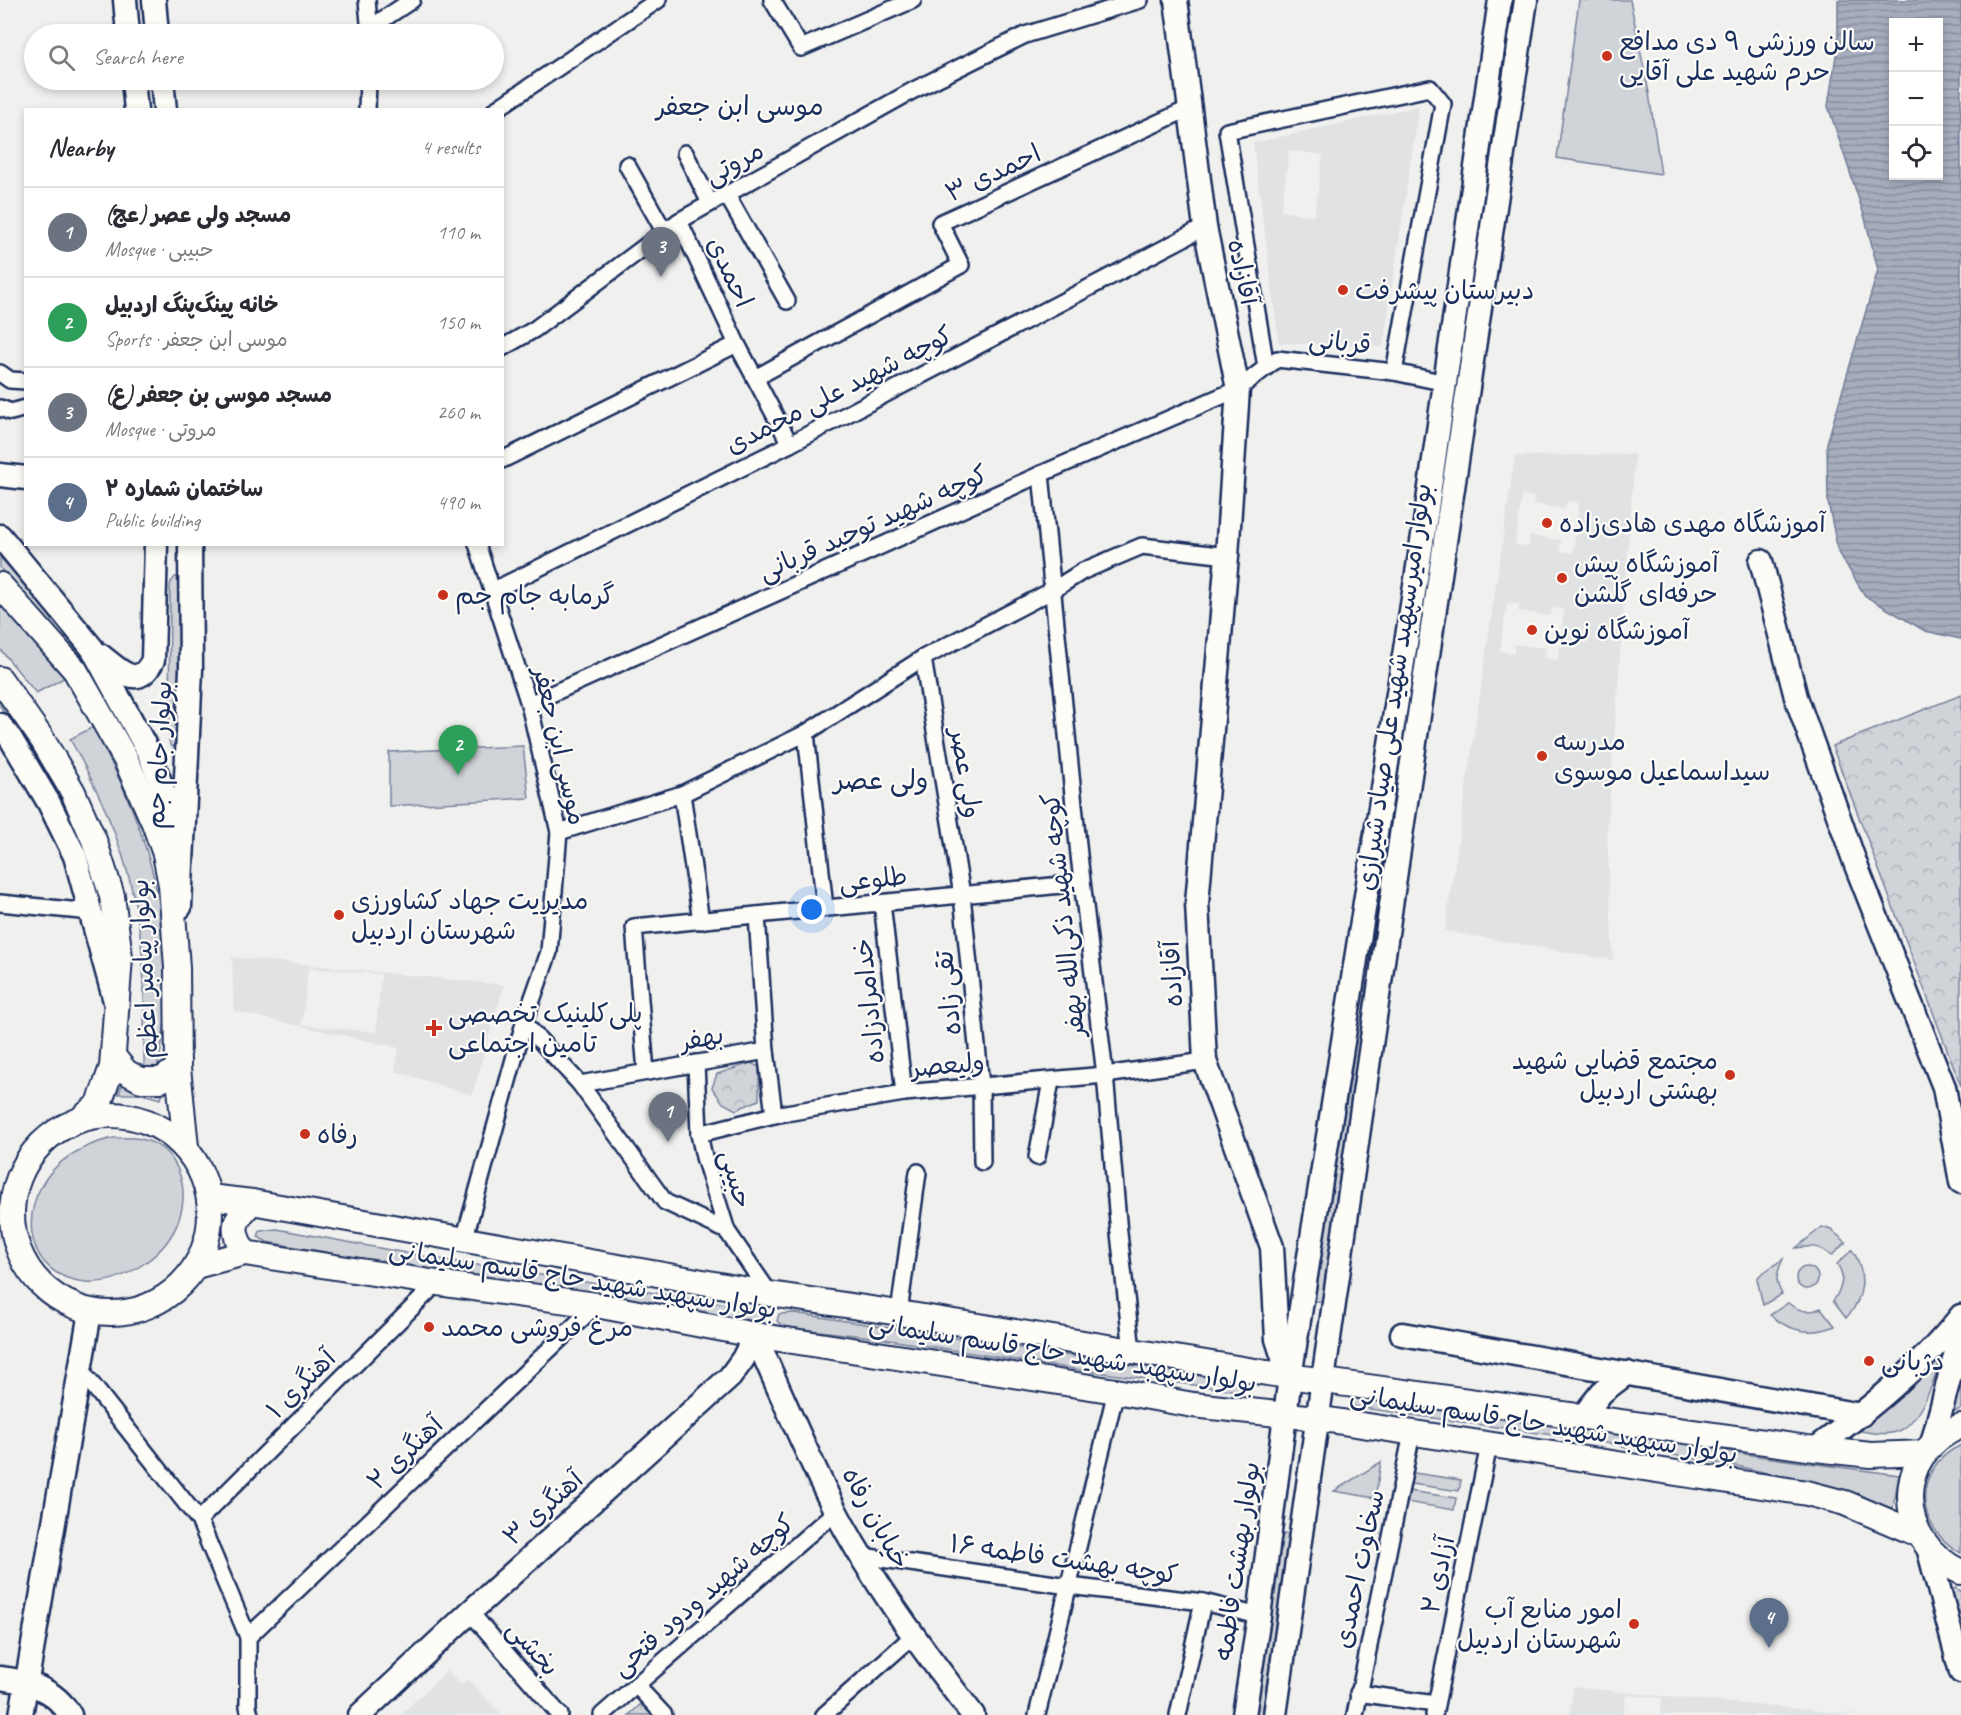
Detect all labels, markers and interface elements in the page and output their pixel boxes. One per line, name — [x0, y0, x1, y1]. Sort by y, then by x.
map controls — [1889, 18, 1943, 180]
button: + — [1889, 18, 1943, 72]
search box — [24, 24, 504, 90]
place label: سالن ورزشی ۹ دی مدافع حرم شهید علی آقایی — [1619, 25, 1875, 91]
icon: search — [45, 41, 78, 74]
text: Search here — [93, 43, 183, 71]
marker: سالن ورزشی ۹ دی مدافع حرم شهید علی آقایی — [1600, 49, 1614, 63]
button: − — [1889, 72, 1943, 126]
district label: موسی ابن جعفر — [654, 89, 824, 123]
button: locate — [1889, 126, 1943, 180]
text: Nearby — [48, 131, 113, 164]
street label: مروتی — [698, 133, 770, 193]
text: 4 results — [421, 135, 480, 160]
street label: احمدی ۳ — [940, 137, 1046, 209]
text: مسجد ولی عصر (عج) — [105, 201, 291, 229]
text: 1 — [63, 220, 72, 245]
text: 110 m — [437, 220, 480, 245]
pin: 3 — [642, 228, 680, 277]
street label: احمدی — [699, 231, 761, 313]
street label: آقازاده — [1220, 236, 1266, 309]
text: Mosque · حبیبی — [105, 237, 214, 262]
place label: دبیرستان پیشرفت — [1355, 274, 1534, 307]
marker: دبیرستان پیشرفت — [1336, 283, 1350, 297]
text: خانه پینگ‌پنگ اردبیل — [105, 291, 278, 319]
text: 2 — [63, 310, 72, 335]
text: 150 m — [437, 310, 480, 335]
street label: کوچه شهید علی محمدی — [720, 318, 958, 462]
street label: قربانی — [1307, 322, 1373, 362]
text: Sports · موسی ابن جعفر — [105, 327, 288, 352]
text: مسجد موسی بن جعفر (ع) — [105, 381, 332, 409]
text: 3 — [63, 400, 72, 425]
text: 260 m — [437, 400, 480, 425]
text: Mosque · مروتی — [105, 417, 217, 442]
street label: کوچه شهید توحید قربانی — [753, 457, 993, 589]
text: ساختمان شماره ۲ — [105, 475, 263, 503]
street label: بولوار امیرسپهبد شهید علی صیاد شیرازی — [1349, 481, 1439, 893]
text: 4 — [63, 490, 72, 515]
text: 490 m — [437, 490, 480, 515]
place label: آموزشگاه مهدی هادی‌زاده — [1559, 507, 1827, 540]
text: Public building — [105, 508, 200, 533]
marker: آموزشگاه مهدی هادی‌زاده — [1540, 516, 1554, 530]
place label: آموزشگاه پیش حرفه‌ای گلشن — [1574, 547, 1720, 610]
marker: آموزشگاه پیش حرفه‌ای گلشن — [1555, 571, 1569, 585]
place label: گرمابه جام جم — [455, 579, 615, 615]
marker: گرمابه جام جم — [436, 588, 450, 602]
place label: آموزشگاه نوین — [1544, 614, 1691, 647]
marker: آموزشگاه نوین — [1525, 623, 1539, 637]
street label: موسی ابن جعفر — [525, 662, 594, 828]
street label: بولوار جام جم — [139, 680, 182, 830]
street label: ولی عصر — [942, 723, 989, 821]
place label: مدرسه سیداسماعیل موسوی — [1554, 725, 1770, 788]
pin: 2 — [438, 726, 478, 775]
marker: مدرسه سیداسماعیل موسوی — [1535, 749, 1549, 763]
district label: ولی عصر — [832, 763, 928, 797]
street label: کوچه شهید ذکی‌الله بهفر — [1034, 791, 1092, 1041]
street label: طلوعی — [837, 859, 909, 899]
street label: بولوار پیامبر اعظم — [123, 878, 168, 1060]
place label: مدیریت جهاد کشاورزی شهرستان اردبیل — [351, 884, 588, 947]
your location — [797, 895, 826, 924]
marker: مدیریت جهاد کشاورزی شهرستان اردبیل — [332, 908, 346, 922]
street label: خدامرادزاده — [846, 937, 892, 1065]
street label: آقازاده — [1154, 938, 1190, 1008]
street label: تقی زاده — [927, 948, 969, 1037]
place label: پلی‌کلینیک تخصصی تامین اجتماعی — [448, 997, 643, 1060]
street label: بهفر — [676, 1018, 726, 1058]
marker: پلی‌کلینیک تخصصی تامین اجتماعی — [425, 1019, 443, 1037]
place label: مجتمع قضایی شهید بهشتی اردبیل — [1512, 1044, 1718, 1107]
street label: ولیعصر — [908, 1045, 986, 1085]
marker: مجتمع قضایی شهید بهشتی اردبیل — [1723, 1068, 1737, 1082]
pin: 1 — [648, 1092, 688, 1142]
place label: رفاه — [317, 1118, 358, 1151]
marker: رفاه — [298, 1127, 312, 1141]
street label: حبیبی — [712, 1146, 760, 1212]
street label: بولوار سپهبد شهید حاج قاسم سلیمانی — [386, 1232, 779, 1329]
street label: بولوار سپهبد شهید حاج قاسم سلیمانی — [866, 1306, 1259, 1403]
place label: مرغ فروشی محمد — [441, 1311, 633, 1345]
marker: مرغ فروشی محمد — [422, 1320, 436, 1334]
street label: آهنگری ۱ — [259, 1341, 344, 1426]
place label: دژبانی — [1881, 1345, 1944, 1378]
marker: دژبانی — [1862, 1354, 1876, 1368]
street label: بولوار سپهبد شهید حاج قاسم سلیمانی — [1347, 1377, 1740, 1474]
street label: آهنگری ۲ — [360, 1408, 451, 1497]
street label: بولوار بهشت فاطمه — [1207, 1460, 1267, 1662]
street label: خیابان رفاه — [835, 1461, 917, 1575]
street label: آهنگری ۳ — [496, 1462, 591, 1553]
street label: سخاوت احمدی — [1326, 1487, 1392, 1651]
street label: کوچه شهید ودود فتحی — [605, 1506, 801, 1684]
street label: کوچه بهشت فاطمه ۱۶ — [948, 1527, 1180, 1591]
street label: آزادی ۲ — [1414, 1531, 1463, 1617]
place label: امور منابع آب شهرستان اردبیل — [1457, 1593, 1622, 1656]
pin: 4 — [1750, 1598, 1788, 1648]
street label: بخشی — [500, 1613, 566, 1683]
marker: امور منابع آب شهرستان اردبیل — [1627, 1617, 1641, 1631]

